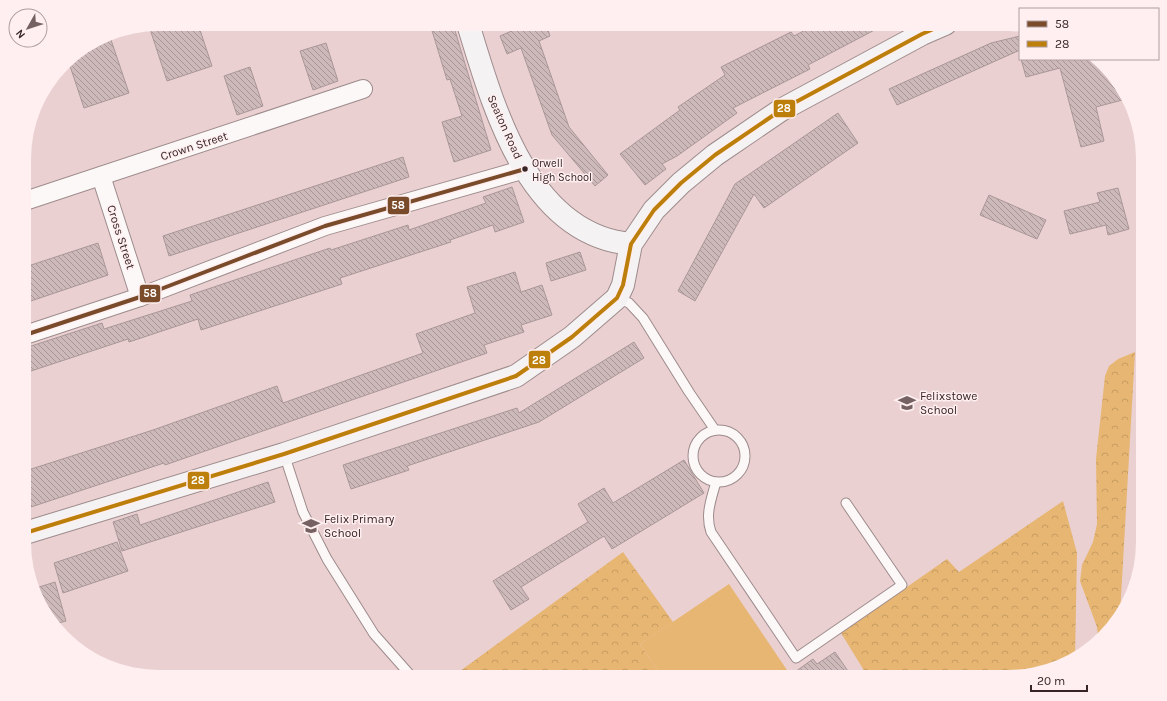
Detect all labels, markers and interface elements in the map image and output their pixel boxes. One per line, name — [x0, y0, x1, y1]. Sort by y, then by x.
north arrow — [8, 8, 48, 48]
legend — [1019, 8, 1159, 60]
text: 58 — [1055, 17, 1069, 31]
text: N — [13, 27, 28, 41]
text: 28 — [1055, 37, 1069, 51]
street label: Seaton Road — [485, 93, 525, 161]
line badge: 28 — [773, 99, 796, 118]
text: 28 — [777, 102, 791, 115]
street label: Crown Street — [159, 128, 230, 163]
place label: Orwell High School — [532, 157, 592, 184]
marker: Orwell High School — [520, 164, 530, 174]
line badge: 58 — [387, 196, 410, 215]
text: 58 — [391, 199, 405, 212]
street label: Cross Street — [104, 203, 138, 271]
line badge: 58 — [139, 284, 161, 303]
text: 58 — [143, 287, 157, 300]
line badge: 28 — [528, 350, 551, 369]
text: 28 — [532, 354, 546, 367]
place label: Felixstowe School — [920, 389, 977, 417]
school or university icon: Felixstowe School — [897, 393, 917, 413]
line badge: 28 — [187, 471, 210, 490]
text: 28 — [191, 474, 205, 487]
place label: Felix Primary School — [324, 512, 395, 540]
school or university icon: Felix Primary School — [301, 516, 321, 536]
scale bar — [1031, 667, 1087, 693]
text: 20 m — [1037, 674, 1065, 688]

